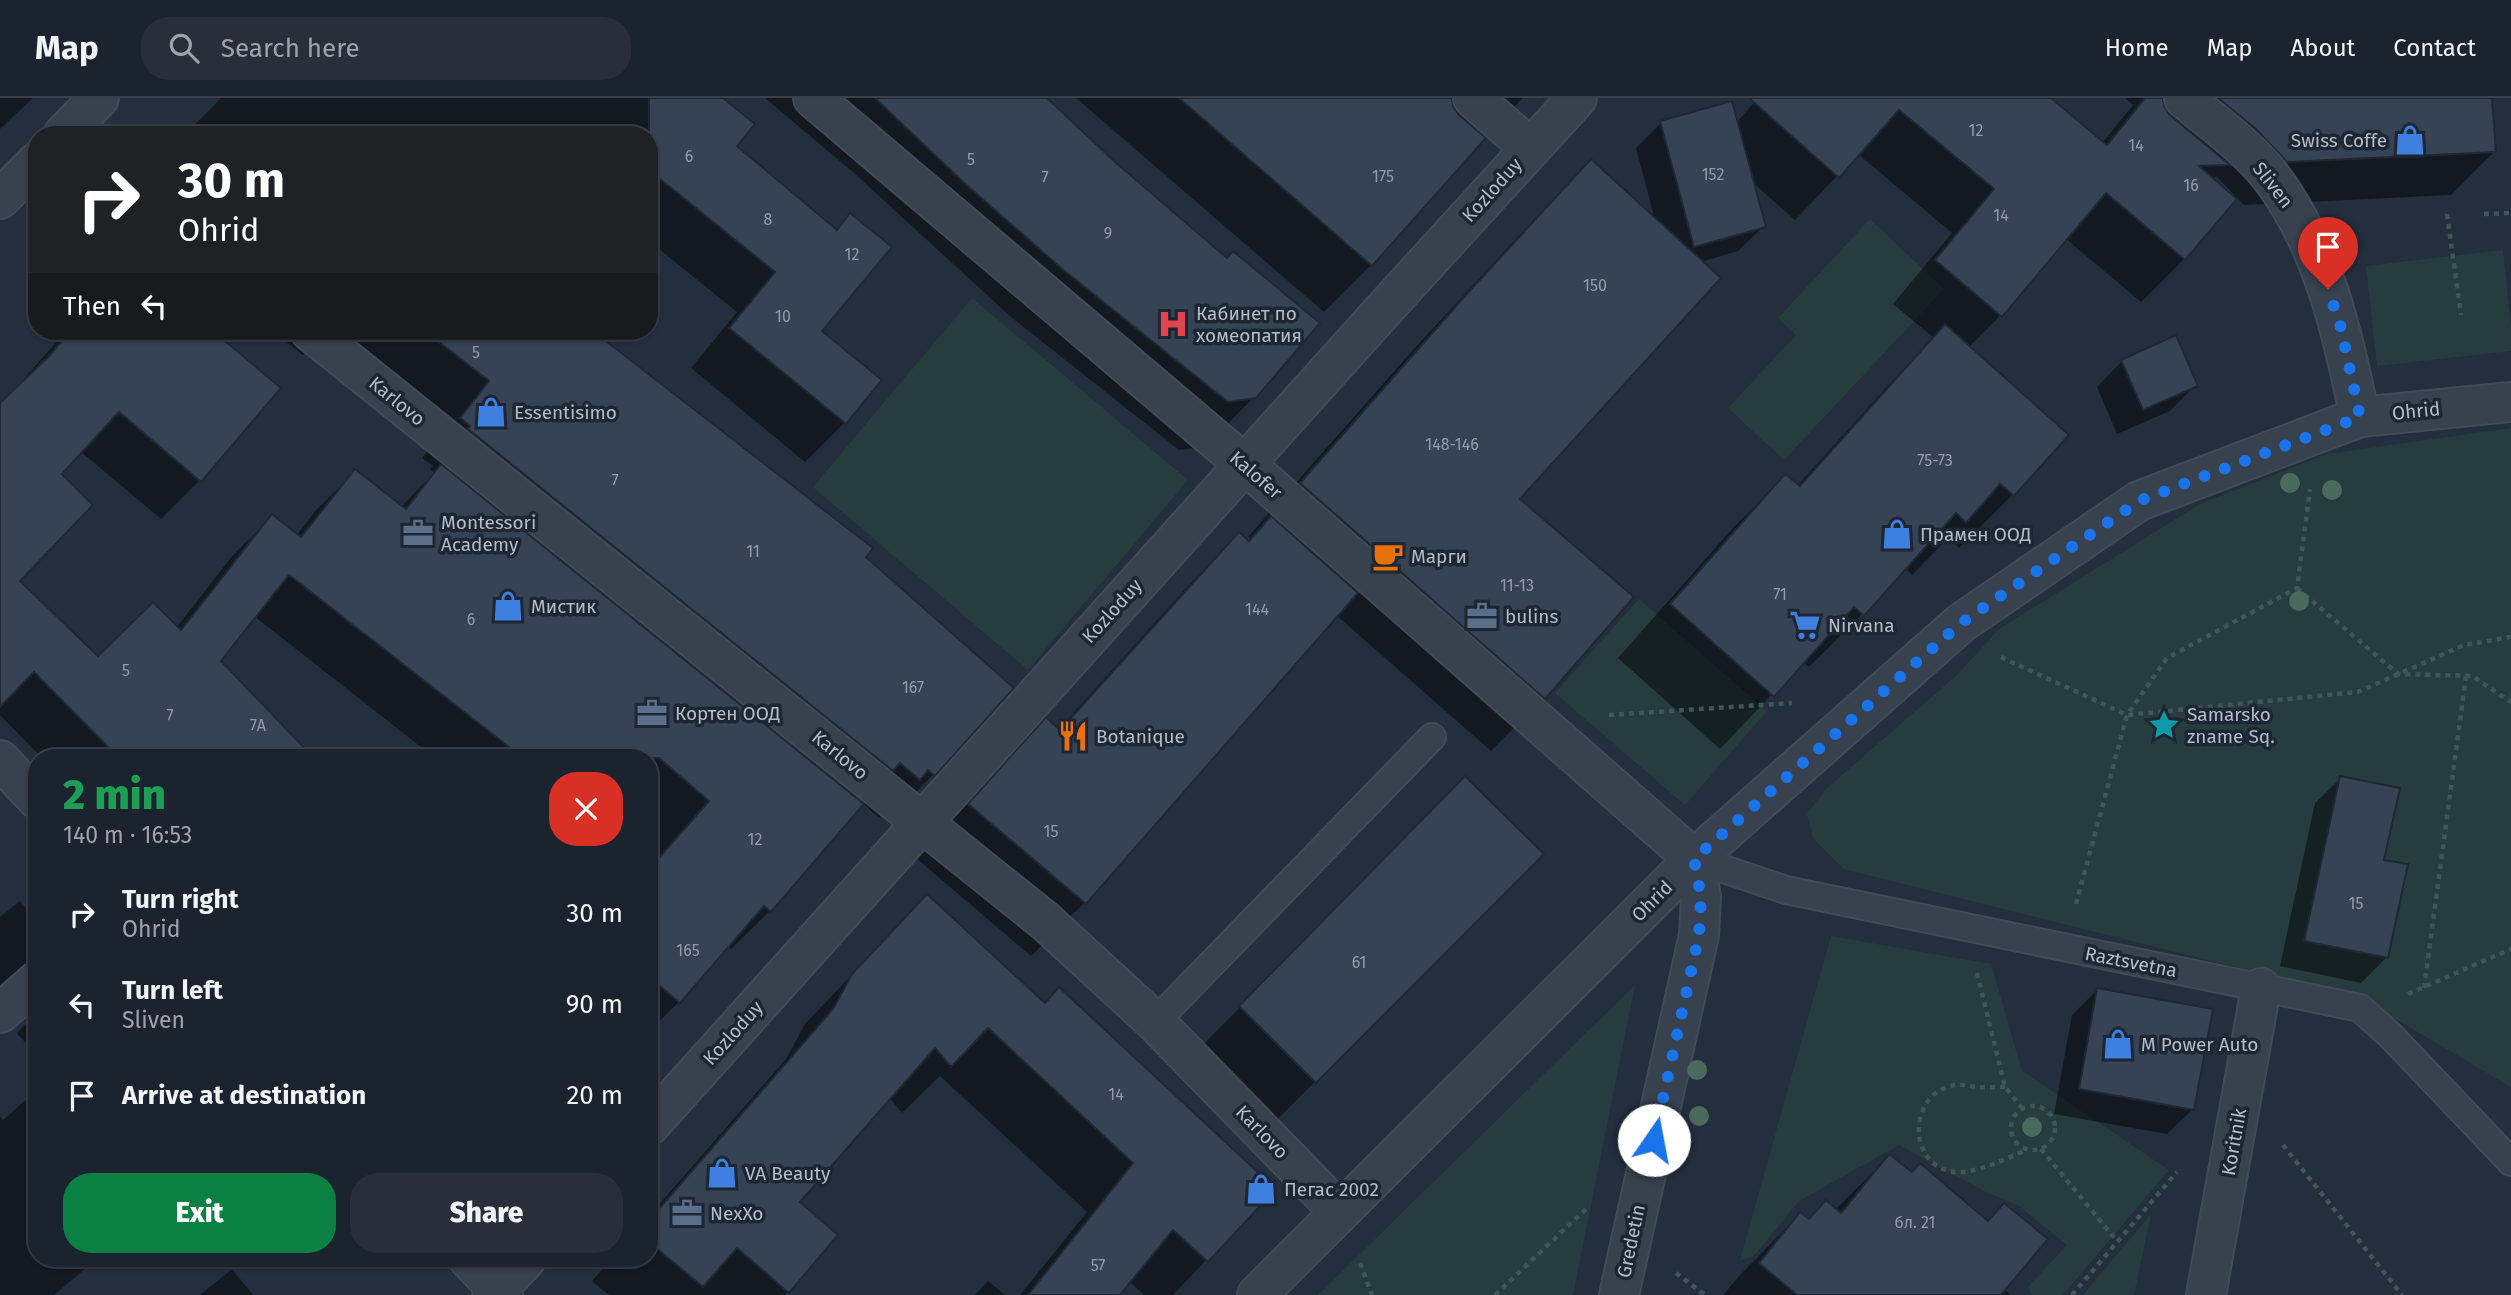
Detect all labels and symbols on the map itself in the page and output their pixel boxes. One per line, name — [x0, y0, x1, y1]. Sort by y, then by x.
house number: 12 — [1969, 121, 1983, 140]
shop icon: Swiss Coffe — [2393, 123, 2427, 157]
place label: Swiss Coffe — [2291, 129, 2387, 152]
house number: 14 — [2128, 136, 2144, 155]
house number: 6 — [685, 147, 693, 166]
house number: 5 — [967, 150, 975, 169]
street label: Kozloduy — [1457, 153, 1527, 227]
street label: Sliven — [2248, 157, 2298, 213]
house number: 152 — [1702, 165, 1724, 184]
house number: 175 — [1372, 167, 1394, 186]
house number: 7 — [1041, 168, 1049, 187]
house number: 16 — [2183, 176, 2199, 195]
house number: 14 — [1993, 206, 2009, 225]
house number: 8 — [764, 210, 773, 229]
pin — [2298, 217, 2358, 289]
house number: 9 — [1104, 224, 1112, 243]
house number: 12 — [845, 245, 859, 264]
house number: 150 — [1583, 276, 1607, 295]
place label: Кабинет по хомеопатия — [1196, 302, 1302, 347]
house number: 10 — [775, 307, 791, 326]
hospital icon: Кабинет по хомеопатия — [1156, 307, 1190, 341]
house number: 5 — [472, 343, 480, 362]
street label: Karlovo — [364, 371, 430, 431]
shop icon: Essentisimo — [474, 395, 508, 429]
street label: Ohrid — [2391, 397, 2441, 425]
place label: Essentisimo — [514, 401, 617, 424]
house number: 148-146 — [1425, 435, 1479, 454]
street label: Kalofer — [1225, 446, 1287, 504]
house number: 75-73 — [1917, 451, 1953, 470]
house number: 7 — [611, 471, 619, 490]
place label: Montessori Academy — [441, 511, 536, 556]
office icon: Montessori Academy — [401, 516, 435, 550]
shop icon: Прамен ООД — [1880, 517, 1914, 551]
place label: Прамен ООД — [1920, 523, 2031, 546]
cafe icon: Марги — [1371, 539, 1405, 573]
house number: 11 — [746, 542, 760, 561]
place label: Марги — [1411, 545, 1467, 568]
street label: Kozloduy — [1077, 574, 1147, 648]
house number: 11-13 — [1500, 576, 1534, 595]
house number: 71 — [1773, 585, 1787, 604]
shop icon: Мистик — [491, 589, 525, 623]
place label: Мистик — [531, 595, 596, 618]
office icon: bulins — [1465, 599, 1499, 633]
house number: 144 — [1245, 600, 1269, 619]
place label: bulins — [1505, 605, 1558, 628]
supermarket icon: Nirvana — [1788, 608, 1822, 642]
house number: 6 — [467, 610, 475, 629]
place label: Nirvana — [1828, 614, 1895, 637]
house number: 5 — [122, 661, 130, 680]
house number: 167 — [902, 678, 924, 697]
office icon: Кортен ООД — [635, 696, 669, 730]
place label: Кортен ООД — [675, 702, 780, 725]
place label: Samarsko zname Sq. — [2187, 703, 2275, 748]
house number: 7 — [166, 706, 174, 725]
place icon: Samarsko zname Sq. — [2147, 708, 2181, 742]
house number: 7А — [250, 716, 267, 735]
restaurant icon: Botanique — [1056, 719, 1090, 753]
street label: Karlovo — [807, 725, 873, 785]
place label: Botanique — [1096, 725, 1185, 748]
house number: 15 — [1044, 822, 1058, 841]
house number: 12 — [748, 830, 762, 849]
street label: Ohrid — [1627, 876, 1677, 926]
house number: 15 — [2349, 894, 2363, 913]
house number: 165 — [676, 941, 700, 960]
street label: Raztsvetna — [2083, 942, 2179, 982]
house number: 61 — [1352, 953, 1366, 972]
street label: Kozloduy — [698, 996, 768, 1070]
shop icon: M Power Auto — [2101, 1027, 2135, 1061]
place label: M Power Auto — [2141, 1033, 2258, 1056]
house number: 14 — [1108, 1085, 1124, 1104]
street label: Karlovo — [1231, 1100, 1293, 1164]
position arrow — [1617, 1103, 1691, 1177]
street label: Koritnik — [2217, 1106, 2251, 1177]
shop icon: VA Beauty — [705, 1156, 739, 1190]
place label: VA Beauty — [745, 1162, 831, 1185]
shop icon: Пегас 2002 — [1244, 1172, 1278, 1206]
place label: Пегас 2002 — [1284, 1178, 1379, 1201]
office icon: NexXo — [670, 1196, 704, 1230]
place label: NexXo — [710, 1202, 763, 1225]
street label: Gredetin — [1612, 1202, 1650, 1280]
house number: бл. 21 — [1895, 1213, 1935, 1232]
house number: 57 — [1091, 1256, 1105, 1275]

